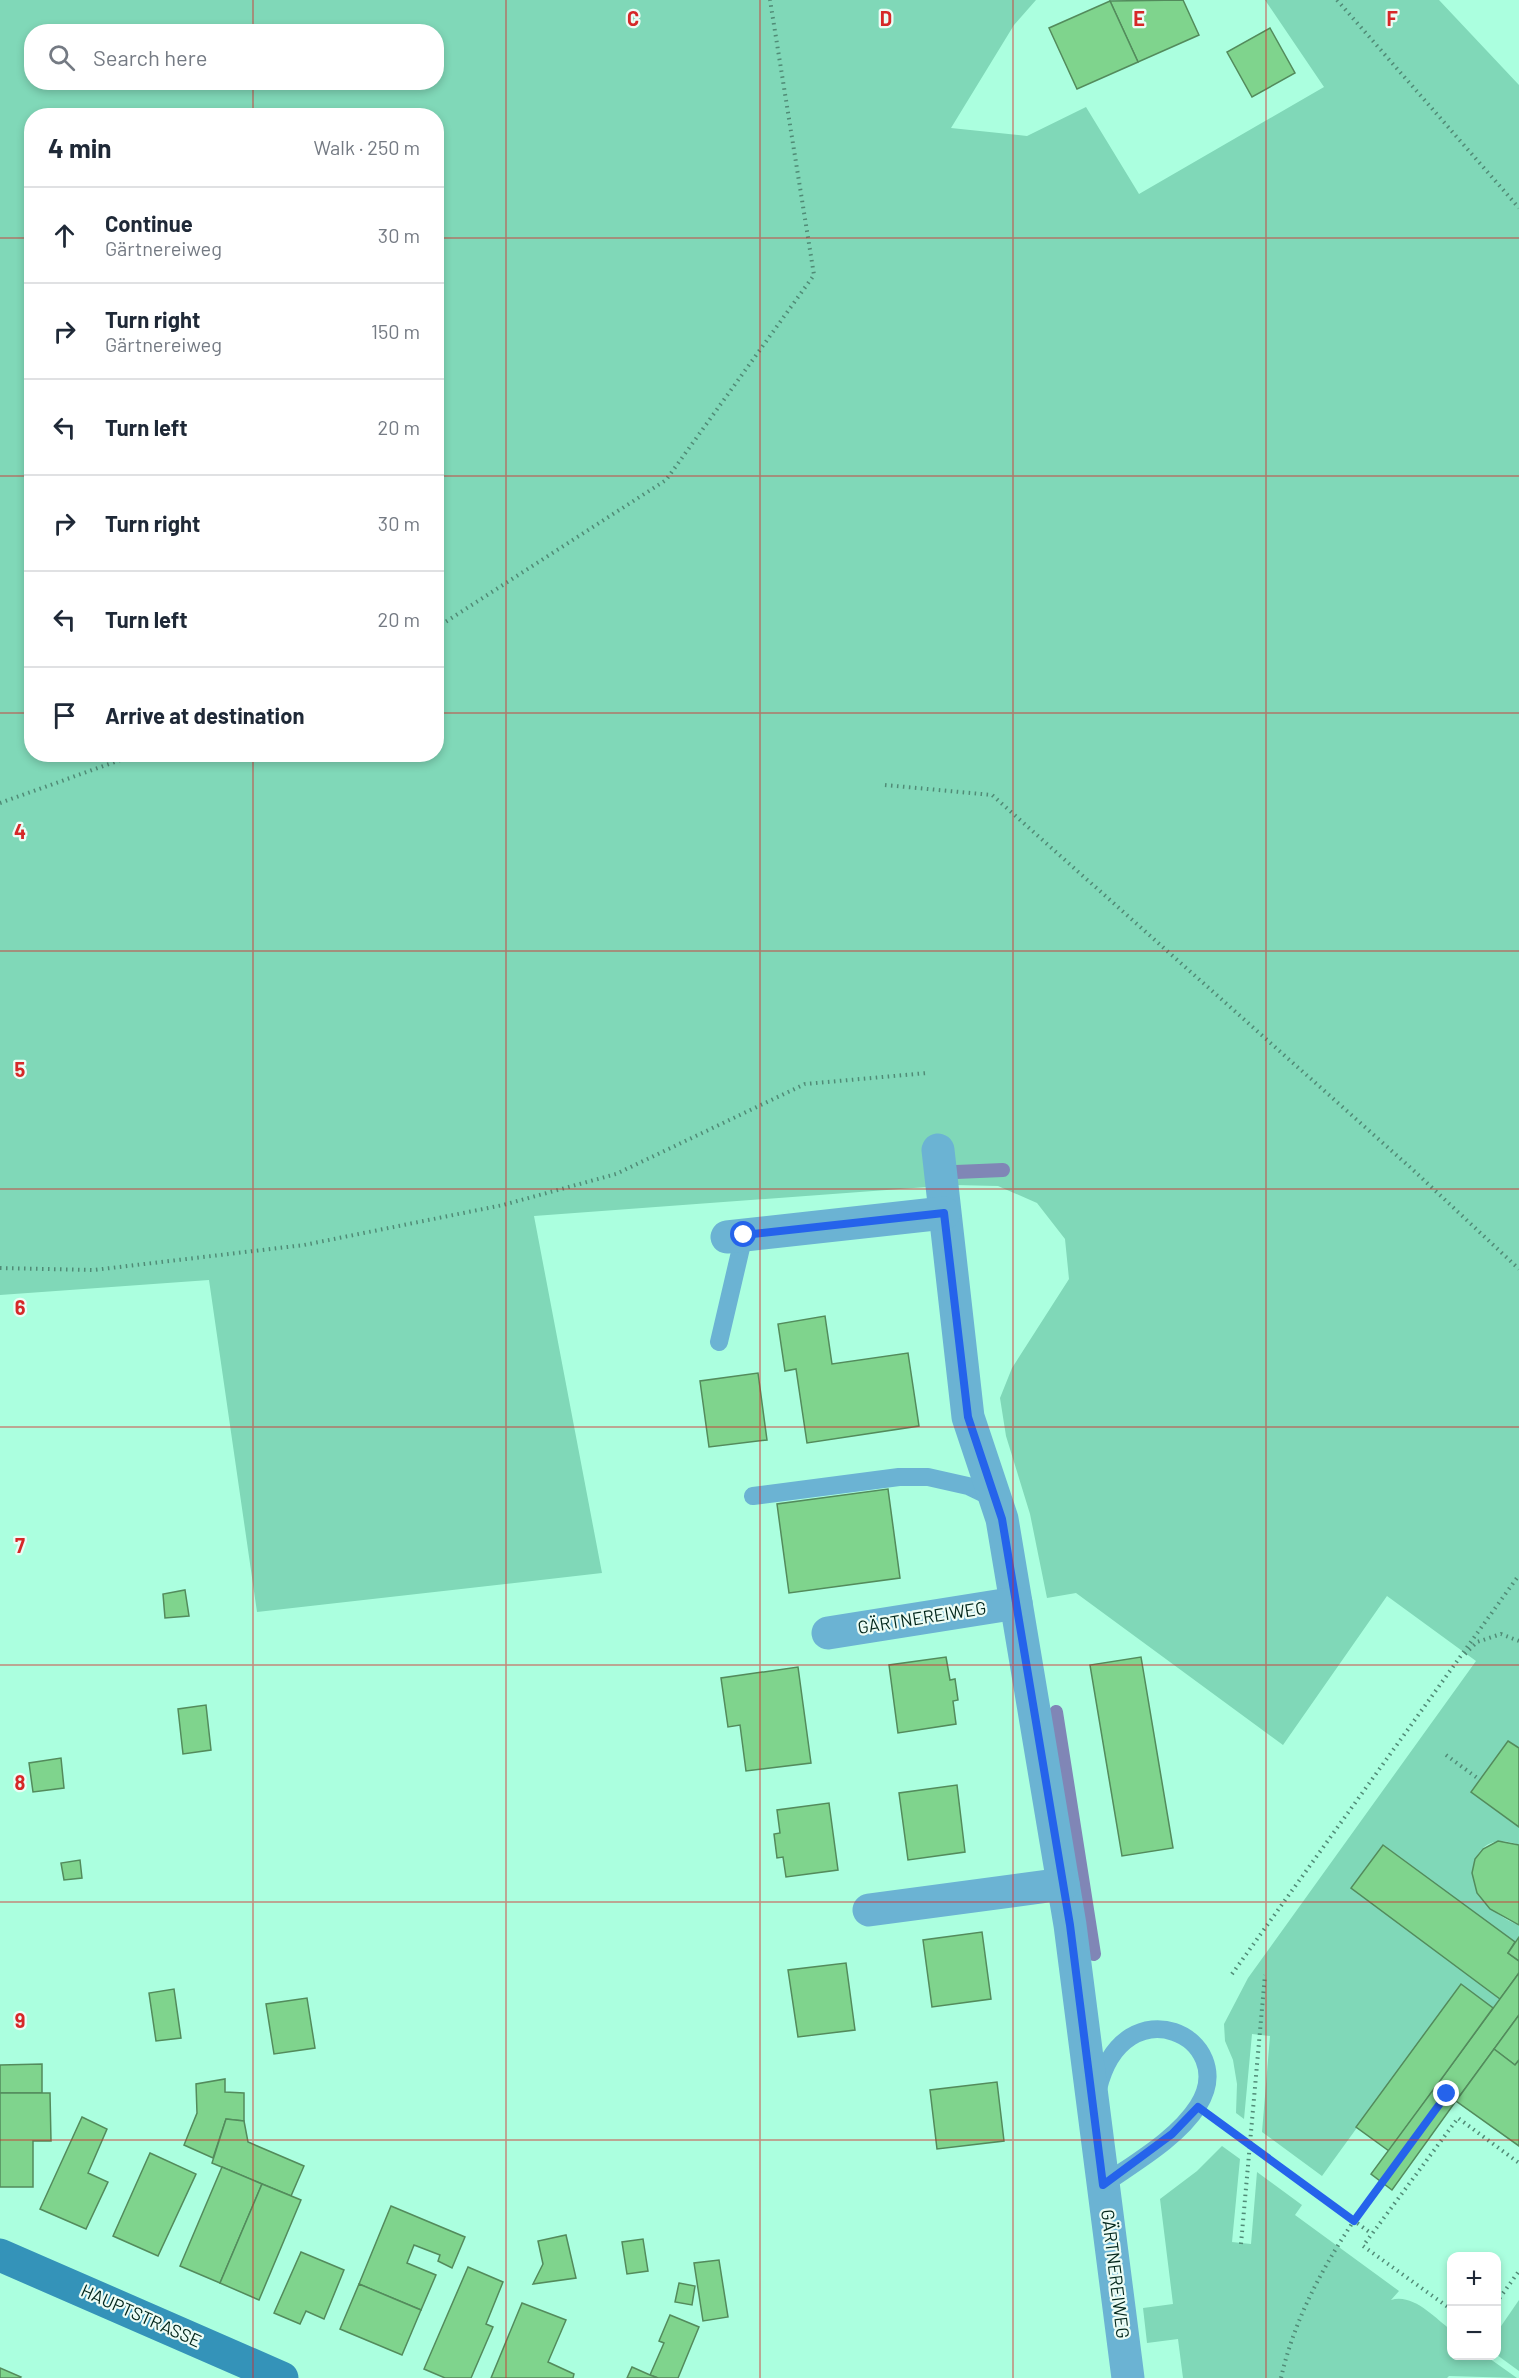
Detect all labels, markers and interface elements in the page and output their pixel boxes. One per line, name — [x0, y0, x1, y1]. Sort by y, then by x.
text: C — [627, 6, 639, 30]
text: D — [880, 6, 892, 30]
text: E — [1133, 6, 1145, 30]
text: F — [1386, 6, 1398, 30]
search box — [24, 24, 444, 90]
icon: search — [45, 41, 78, 74]
text: Search here — [93, 44, 207, 70]
text: 4 min — [48, 132, 112, 163]
text: Walk · 250 m — [314, 135, 420, 159]
text: Continue — [105, 210, 193, 236]
icon: ahead — [48, 219, 81, 252]
text: 30 m — [378, 223, 420, 247]
text: Gärtnereiweg — [105, 236, 222, 260]
text: Turn right — [105, 306, 200, 332]
icon: right — [48, 315, 81, 348]
text: 150 m — [371, 319, 420, 343]
text: Gärtnereiweg — [105, 332, 222, 356]
icon: left — [48, 411, 81, 444]
text: Turn left — [105, 414, 188, 440]
text: 20 m — [377, 415, 420, 439]
icon: right — [48, 507, 81, 540]
text: Turn right — [105, 510, 200, 536]
text: 30 m — [378, 511, 420, 535]
icon: left — [48, 603, 81, 636]
text: Turn left — [105, 606, 188, 632]
text: 20 m — [377, 607, 420, 631]
icon: arrive — [48, 699, 81, 732]
text: Arrive at destination — [105, 702, 304, 728]
text: 4 — [14, 819, 26, 843]
text: 5 — [15, 1057, 26, 1081]
route start — [730, 1221, 756, 1247]
text: 6 — [15, 1295, 26, 1319]
text: 7 — [15, 1533, 25, 1557]
street label: GÄRTNEREIWEG — [856, 1596, 988, 1638]
text: 8 — [15, 1770, 26, 1794]
text: 9 — [15, 2008, 25, 2032]
route end — [1433, 2080, 1459, 2106]
street label: GÄRTNEREIWEG — [1097, 2208, 1135, 2340]
map controls — [1447, 2252, 1501, 2360]
button: + — [1447, 2252, 1501, 2306]
street label: HAUPTSTRASSE — [78, 2279, 205, 2351]
button: − — [1447, 2306, 1501, 2360]

